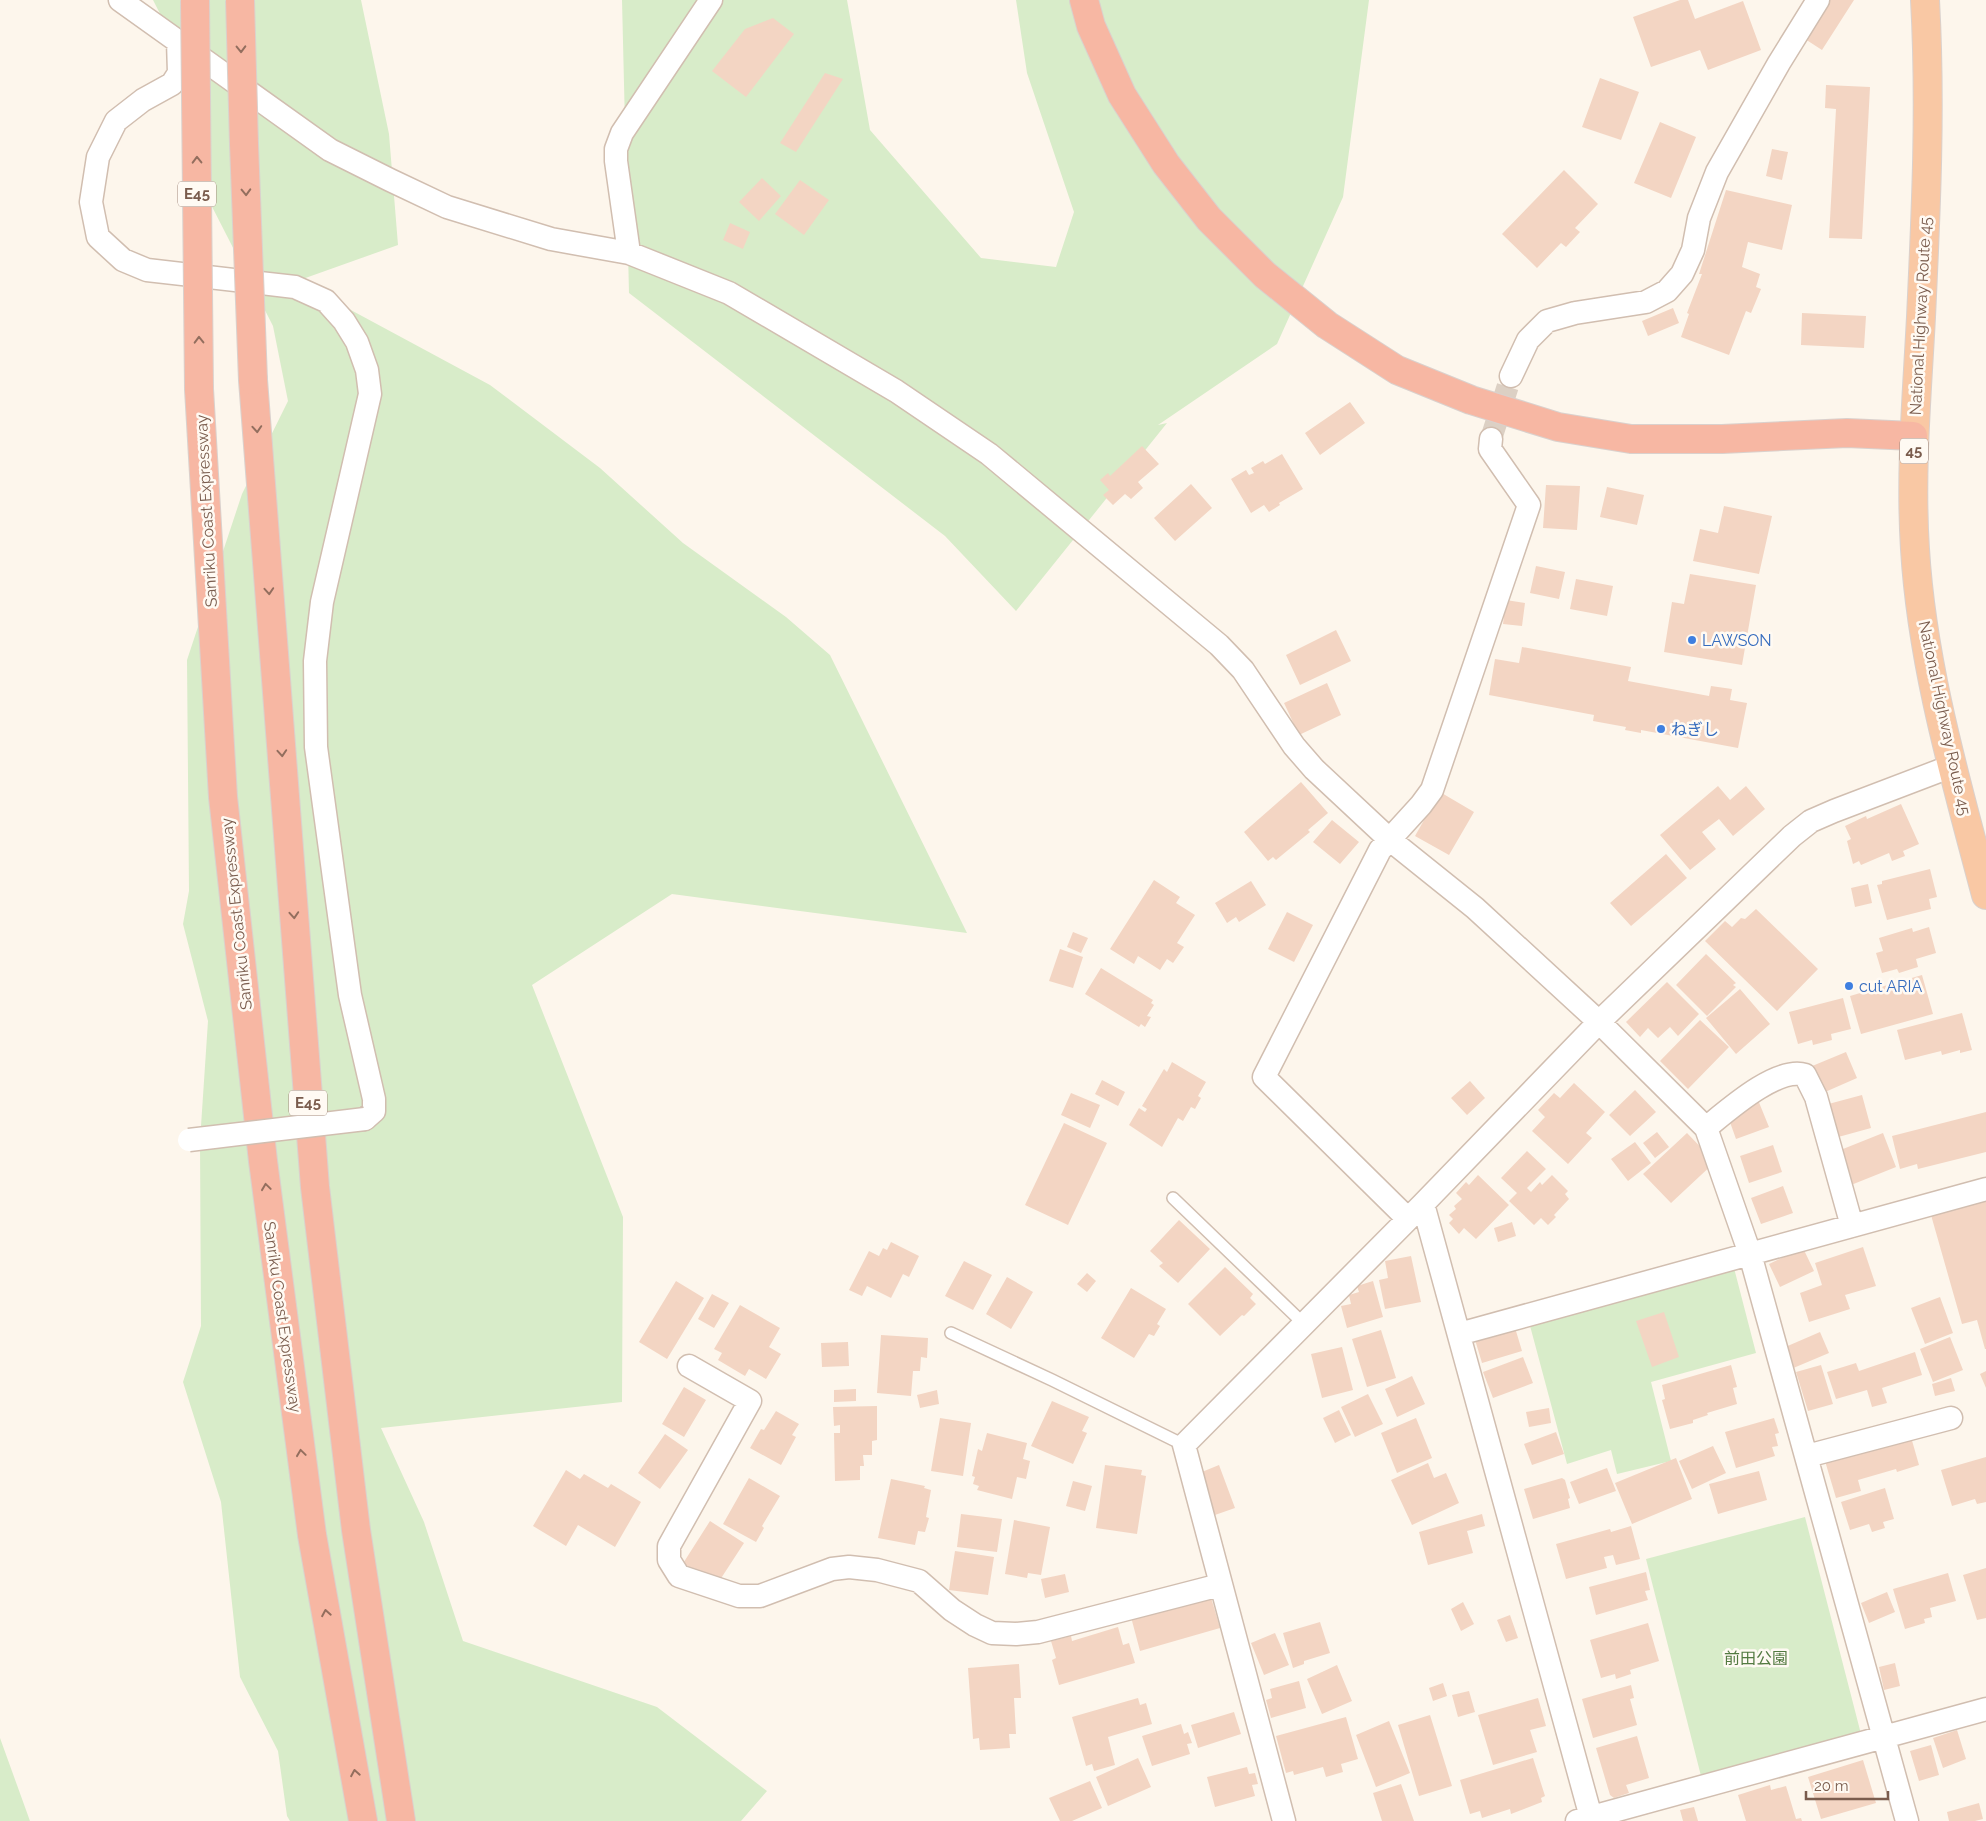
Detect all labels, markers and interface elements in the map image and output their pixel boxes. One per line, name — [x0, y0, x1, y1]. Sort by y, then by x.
one-way arrow — [236, 45, 247, 53]
one-way arrow — [192, 156, 202, 164]
road number: E45 — [178, 182, 216, 206]
one-way arrow — [240, 189, 251, 197]
street label: National Highway Route 45 — [1906, 216, 1935, 416]
one-way arrow — [193, 336, 204, 344]
street label: Sanriku Coast Expressway — [192, 414, 221, 608]
one-way arrow — [251, 425, 262, 433]
road number: 45 — [1900, 438, 1928, 464]
one-way arrow — [264, 587, 275, 595]
street label: National Highway Route 45 — [1915, 619, 1975, 817]
place label: LAWSON — [1702, 631, 1772, 650]
marker: LAWSON — [1686, 634, 1698, 646]
place label: ねぎし — [1671, 720, 1719, 739]
marker: ねぎし — [1655, 723, 1667, 735]
one-way arrow — [276, 749, 287, 757]
street label: Sanriku Coast Expressway — [217, 817, 256, 1011]
one-way arrow — [289, 911, 300, 919]
place label: cut ARIA — [1859, 977, 1922, 996]
marker: cut ARIA — [1843, 980, 1855, 992]
road number: E45 — [289, 1090, 327, 1116]
one-way arrow — [261, 1183, 272, 1191]
street label: Sanriku Coast Expressway — [260, 1220, 305, 1414]
one-way arrow — [296, 1448, 307, 1456]
one-way arrow — [321, 1609, 331, 1617]
park label: 前田公園 — [1724, 1649, 1788, 1668]
scale bar — [1806, 1768, 1888, 1800]
one-way arrow — [350, 1769, 360, 1777]
text: 20 m — [1814, 1777, 1849, 1795]

